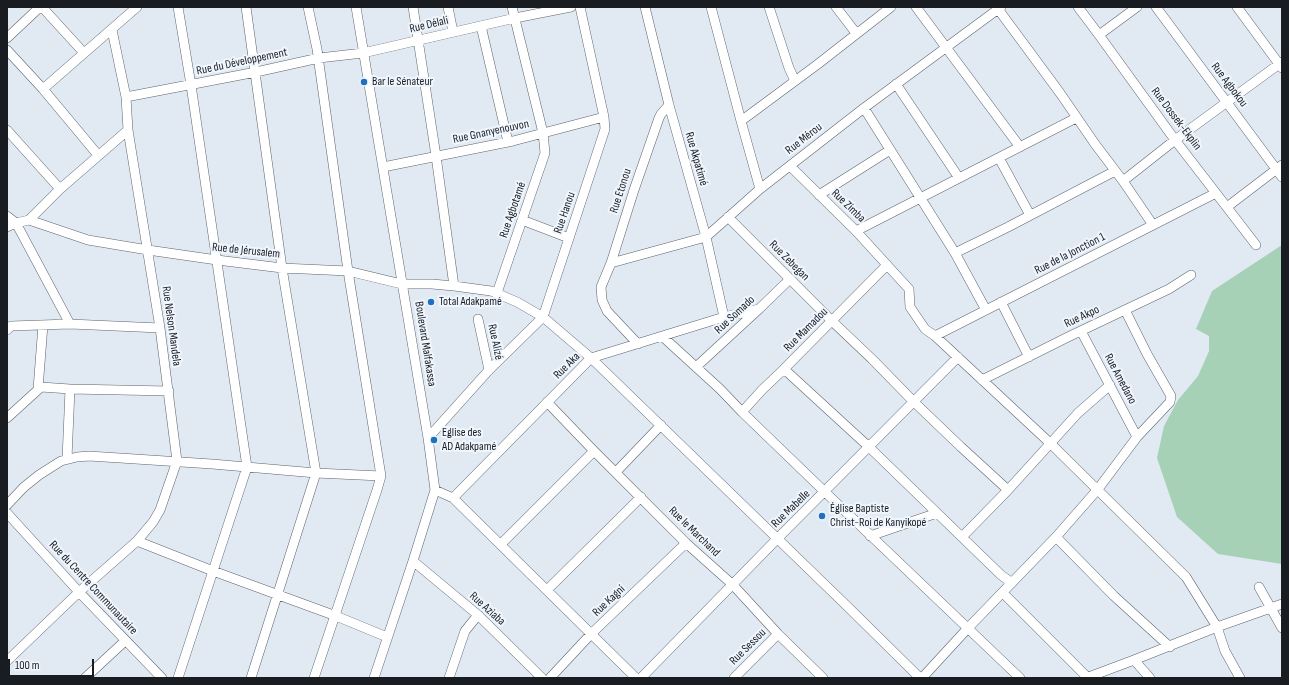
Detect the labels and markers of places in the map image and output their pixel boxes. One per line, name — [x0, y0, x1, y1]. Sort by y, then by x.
place label: Bar le Sénateur — [372, 75, 433, 89]
marker: Bar le Sénateur — [359, 77, 369, 87]
place label: Total Adakpamé — [439, 295, 502, 309]
marker: Total Adakpamé — [426, 297, 436, 307]
place label: Eglise des AD Adakpamé — [442, 426, 496, 454]
marker: Eglise des AD Adakpamé — [429, 435, 439, 445]
place label: Église Baptiste Christ-Roi de Kanyikopé — [830, 502, 926, 530]
marker: Église Baptiste Christ-Roi de Kanyikopé — [817, 511, 827, 521]

